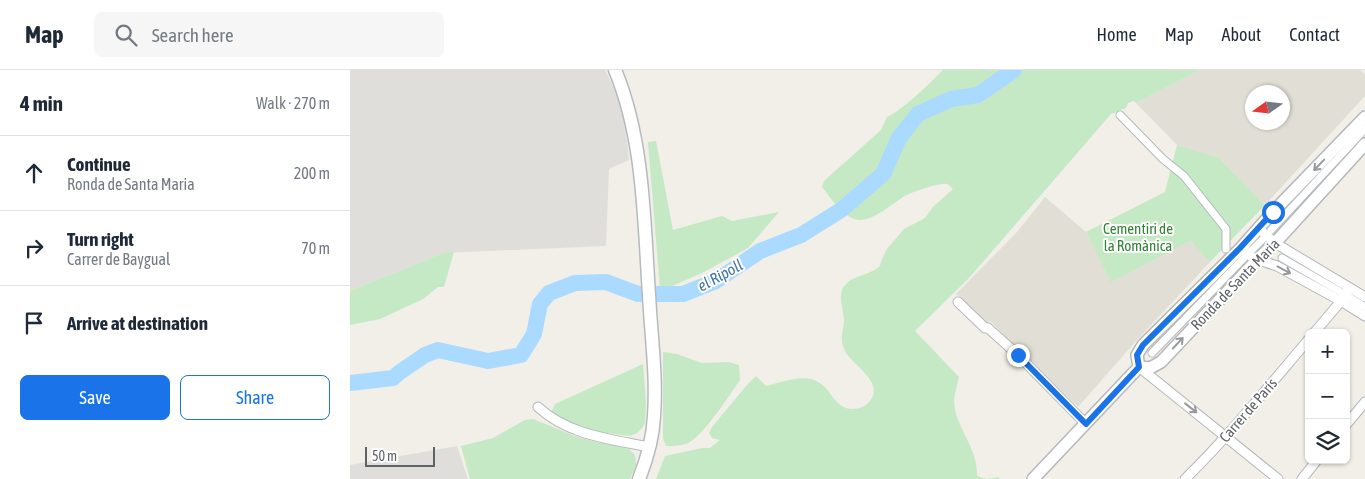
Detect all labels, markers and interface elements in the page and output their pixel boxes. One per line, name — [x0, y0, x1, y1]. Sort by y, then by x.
search box — [94, 12, 444, 57]
text: Map — [25, 21, 64, 48]
icon: search — [112, 21, 140, 49]
text: Search here — [152, 24, 234, 46]
text: Home — [1097, 24, 1137, 45]
text: Map — [1165, 24, 1194, 45]
text: About — [1222, 24, 1261, 45]
text: Contact — [1289, 24, 1340, 45]
north arrow — [1245, 85, 1290, 130]
text: 4 min — [20, 91, 63, 115]
text: Walk · 270 m — [256, 94, 330, 112]
text: Continue — [67, 153, 131, 175]
icon: ahead — [20, 159, 48, 187]
one-way arrow — [1313, 159, 1325, 171]
text: 200 m — [294, 164, 330, 182]
text: Ronda de Santa Maria — [67, 175, 195, 193]
route start — [1262, 201, 1285, 224]
park label: Cementiri de la Romànica — [1103, 220, 1173, 254]
text: Turn right — [67, 228, 134, 250]
icon: right — [20, 234, 48, 262]
street label: Ronda de Santa Maria — [1187, 235, 1283, 333]
text: 70 m — [301, 239, 330, 257]
text: Carrer de Baygual — [67, 250, 170, 268]
water label: el Ripoll — [694, 255, 746, 296]
one-way arrow — [1276, 265, 1291, 275]
icon: arrive — [20, 309, 48, 337]
text: Arrive at destination — [67, 312, 208, 334]
map controls — [1305, 329, 1350, 464]
button: + — [1305, 329, 1350, 374]
one-way arrow — [1172, 337, 1184, 350]
route end — [1007, 344, 1030, 367]
button: − — [1305, 374, 1350, 419]
button: Save — [20, 375, 170, 420]
button: Share — [180, 375, 330, 420]
street label: Carrer de París — [1216, 375, 1280, 445]
one-way arrow — [1184, 403, 1197, 414]
button: layers — [1305, 419, 1350, 464]
scale bar — [365, 444, 435, 467]
text: 50 m — [372, 448, 397, 464]

